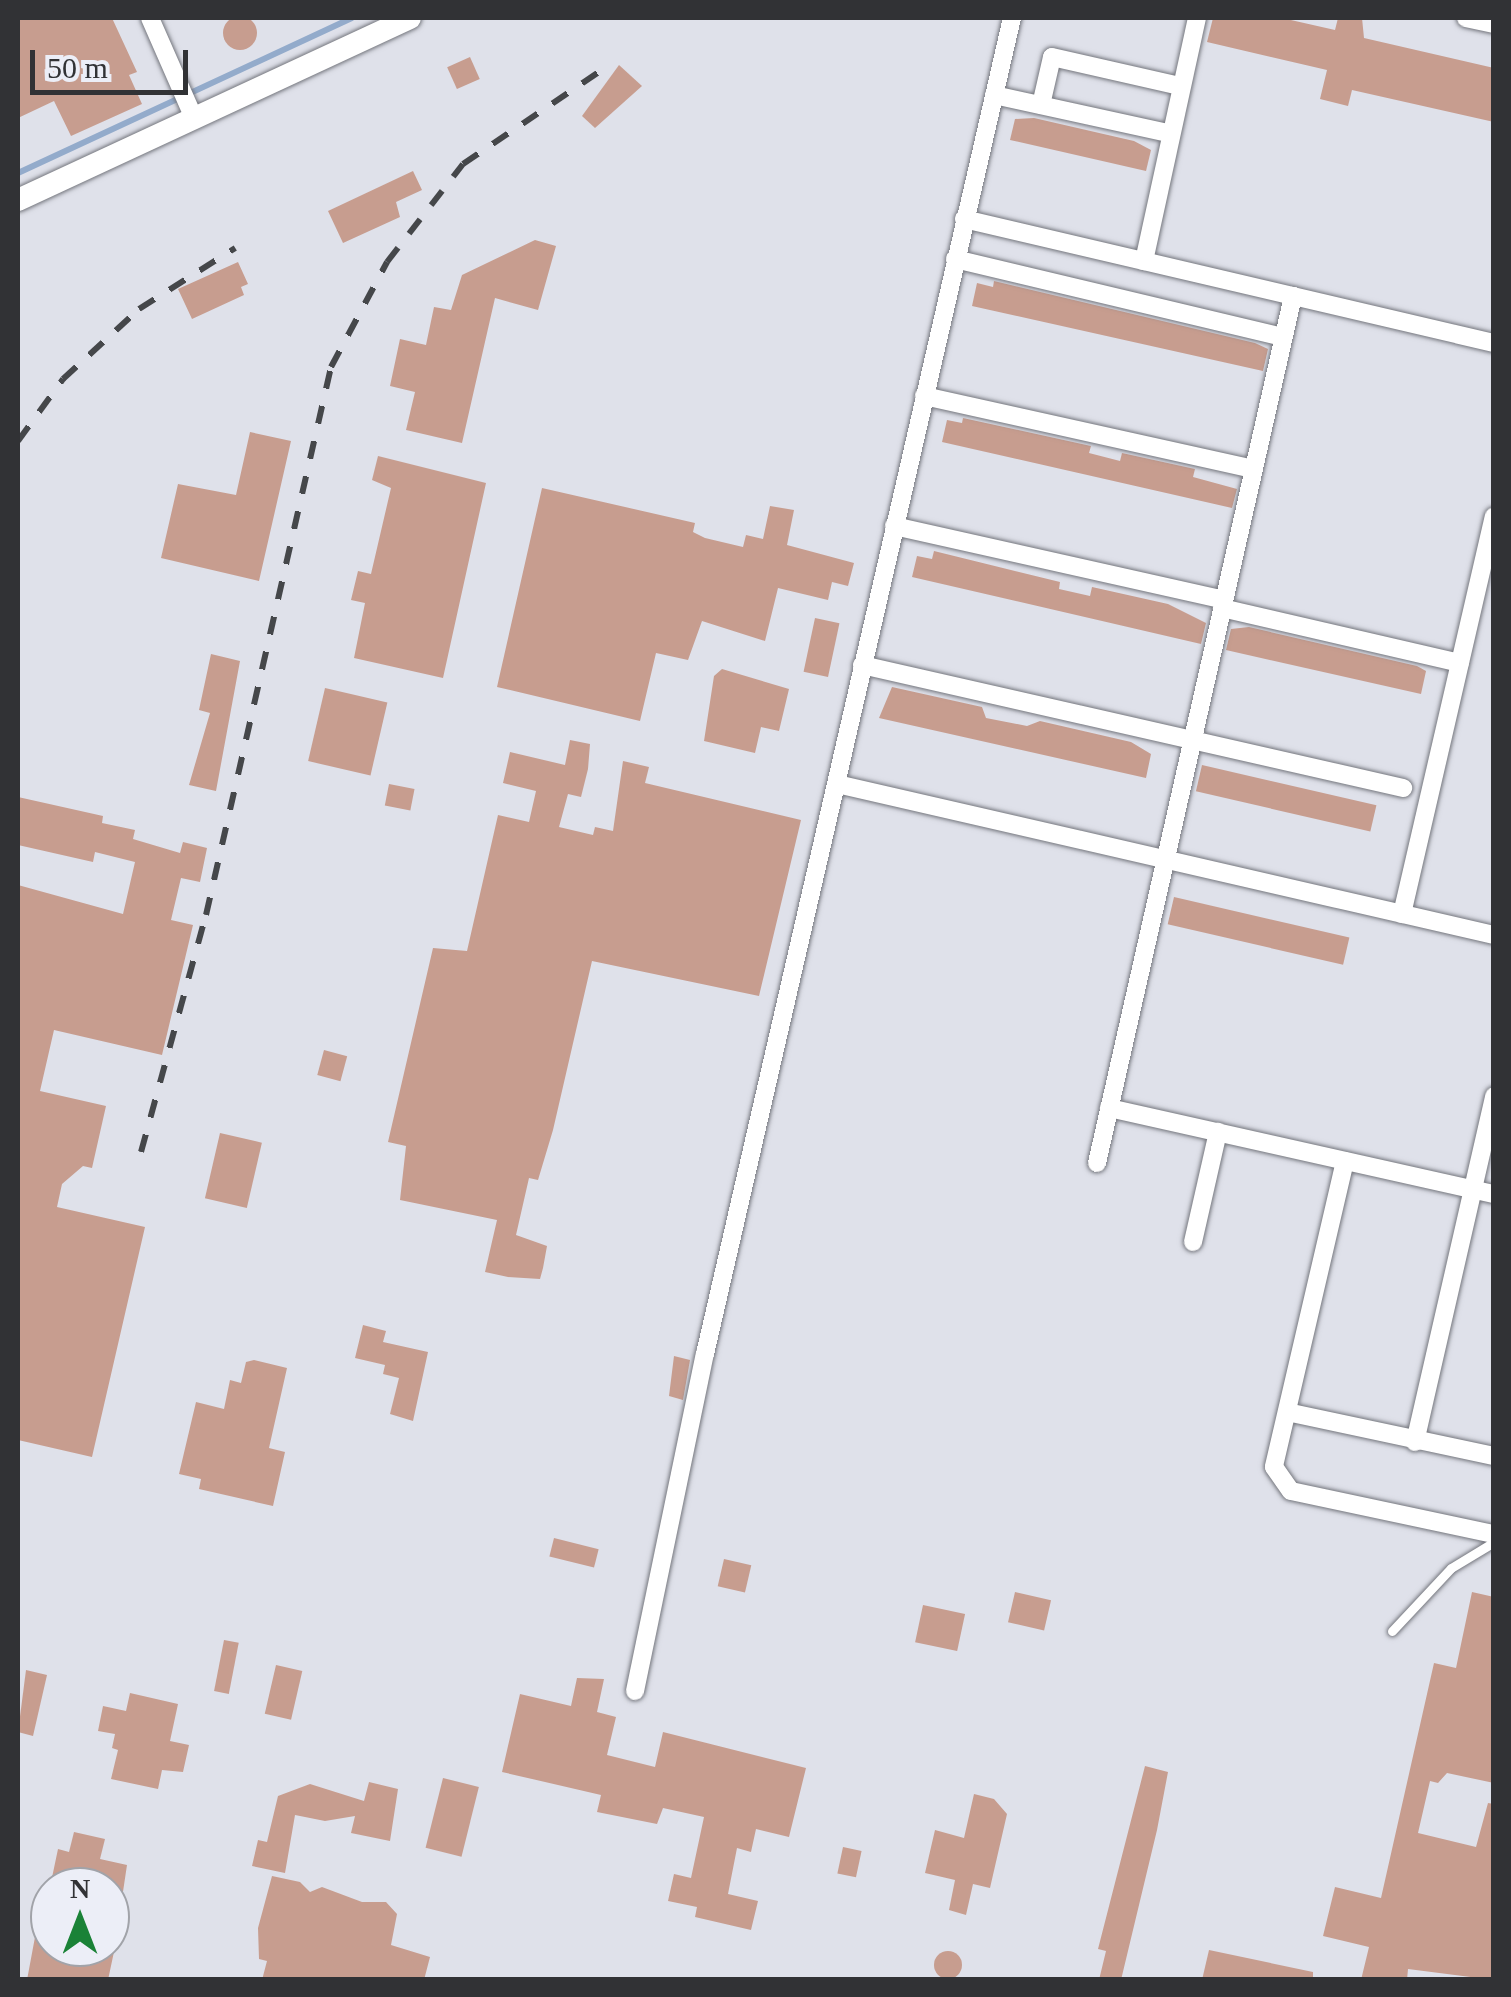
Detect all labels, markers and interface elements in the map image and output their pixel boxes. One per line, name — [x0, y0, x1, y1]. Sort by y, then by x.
scale bar — [35, 30, 192, 92]
text: 50 m — [47, 51, 108, 84]
north arrow — [30, 1867, 130, 1967]
text: N — [70, 1873, 90, 1904]

